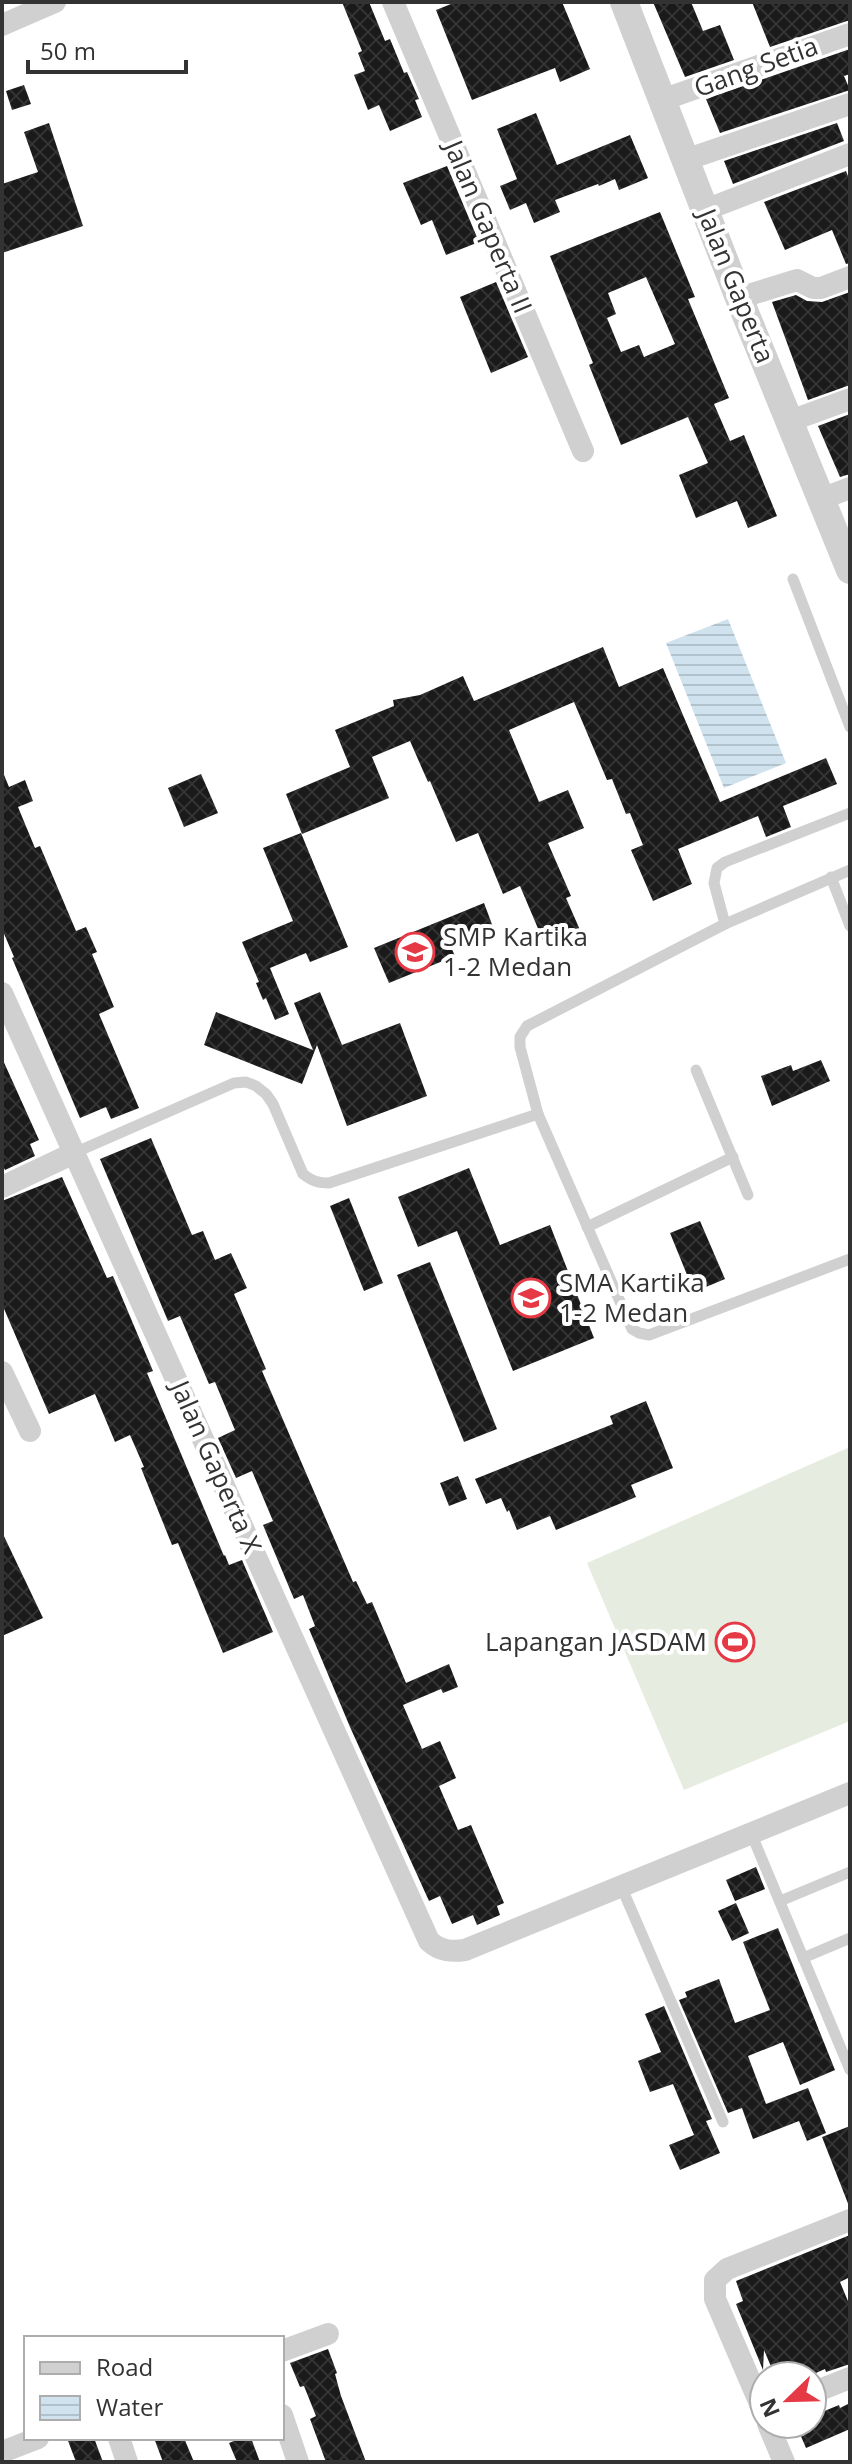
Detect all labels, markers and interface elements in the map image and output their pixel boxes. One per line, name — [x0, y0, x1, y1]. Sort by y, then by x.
scale bar — [28, 24, 186, 74]
street label: Gang Setia — [689, 27, 823, 105]
text: 50 m — [40, 34, 96, 67]
street label: Jalan Gaperta II — [435, 132, 542, 319]
street label: Jalan Gaperta — [689, 200, 784, 368]
place label: SMP Kartika 1-2 Medan — [443, 918, 588, 984]
school or university icon: SMP Kartika 1-2 Medan — [394, 931, 436, 973]
place label: SMA Kartika 1-2 Medan — [559, 1264, 705, 1330]
school or university icon: SMA Kartika 1-2 Medan — [510, 1277, 552, 1319]
street label: Jalan Gaperta X — [162, 1372, 271, 1558]
sports icon: Lapangan JASDAM — [714, 1621, 756, 1663]
place label: Lapangan JASDAM — [485, 1623, 707, 1659]
legend — [24, 2336, 284, 2440]
text: Road — [96, 2350, 153, 2383]
north arrow — [748, 2360, 828, 2440]
text: Water — [96, 2390, 164, 2423]
text: N — [751, 2394, 786, 2422]

